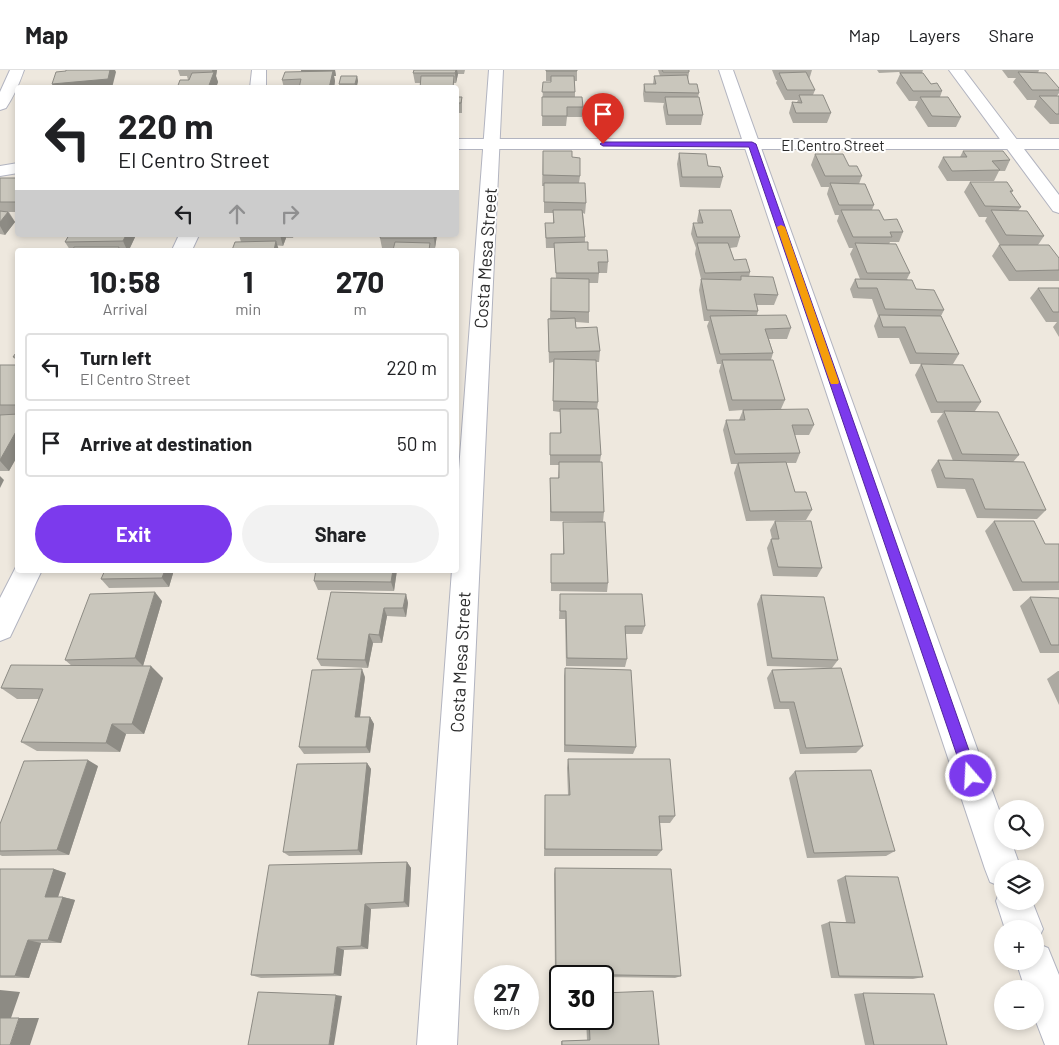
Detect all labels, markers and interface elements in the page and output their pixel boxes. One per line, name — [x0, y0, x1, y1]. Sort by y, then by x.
text: Map — [25, 20, 68, 49]
text: Map — [848, 24, 880, 46]
text: Layers — [908, 24, 961, 46]
text: Share — [989, 24, 1034, 46]
pin — [582, 93, 624, 144]
icon: arrive — [589, 100, 617, 128]
text: 220 m — [118, 104, 213, 146]
icon: left — [35, 105, 100, 170]
street label: El Centro Street — [781, 136, 885, 154]
text: El Centro Street — [118, 146, 270, 172]
street label: Costa Mesa Street — [469, 187, 501, 329]
icon: left — [170, 200, 198, 228]
icon: ahead — [223, 200, 251, 228]
icon: right — [276, 200, 304, 228]
text: 10:58 — [90, 263, 161, 299]
text: 1 — [243, 263, 253, 299]
text: 270 — [336, 263, 384, 299]
text: Arrival — [103, 299, 147, 318]
text: min — [235, 299, 261, 318]
text: m — [353, 299, 367, 318]
text: Turn left — [80, 346, 151, 369]
icon: left — [37, 353, 65, 381]
text: 220 m — [386, 356, 437, 379]
text: El Centro Street — [80, 369, 191, 388]
icon: arrive — [37, 429, 65, 457]
text: Arrive at destination — [80, 432, 252, 455]
text: 50 m — [397, 432, 437, 455]
button: Exit — [35, 505, 232, 563]
button: Share — [242, 505, 439, 563]
street label: Costa Mesa Street — [445, 591, 475, 733]
position arrow — [944, 749, 996, 801]
map controls — [994, 800, 1044, 1030]
button: search — [994, 800, 1044, 850]
button: layers — [994, 860, 1044, 910]
button: + — [994, 920, 1044, 970]
speed limit sign: 30 — [549, 965, 614, 1030]
text: 27 — [493, 976, 520, 1006]
button: − — [994, 980, 1044, 1030]
text: km/h — [493, 1003, 520, 1017]

